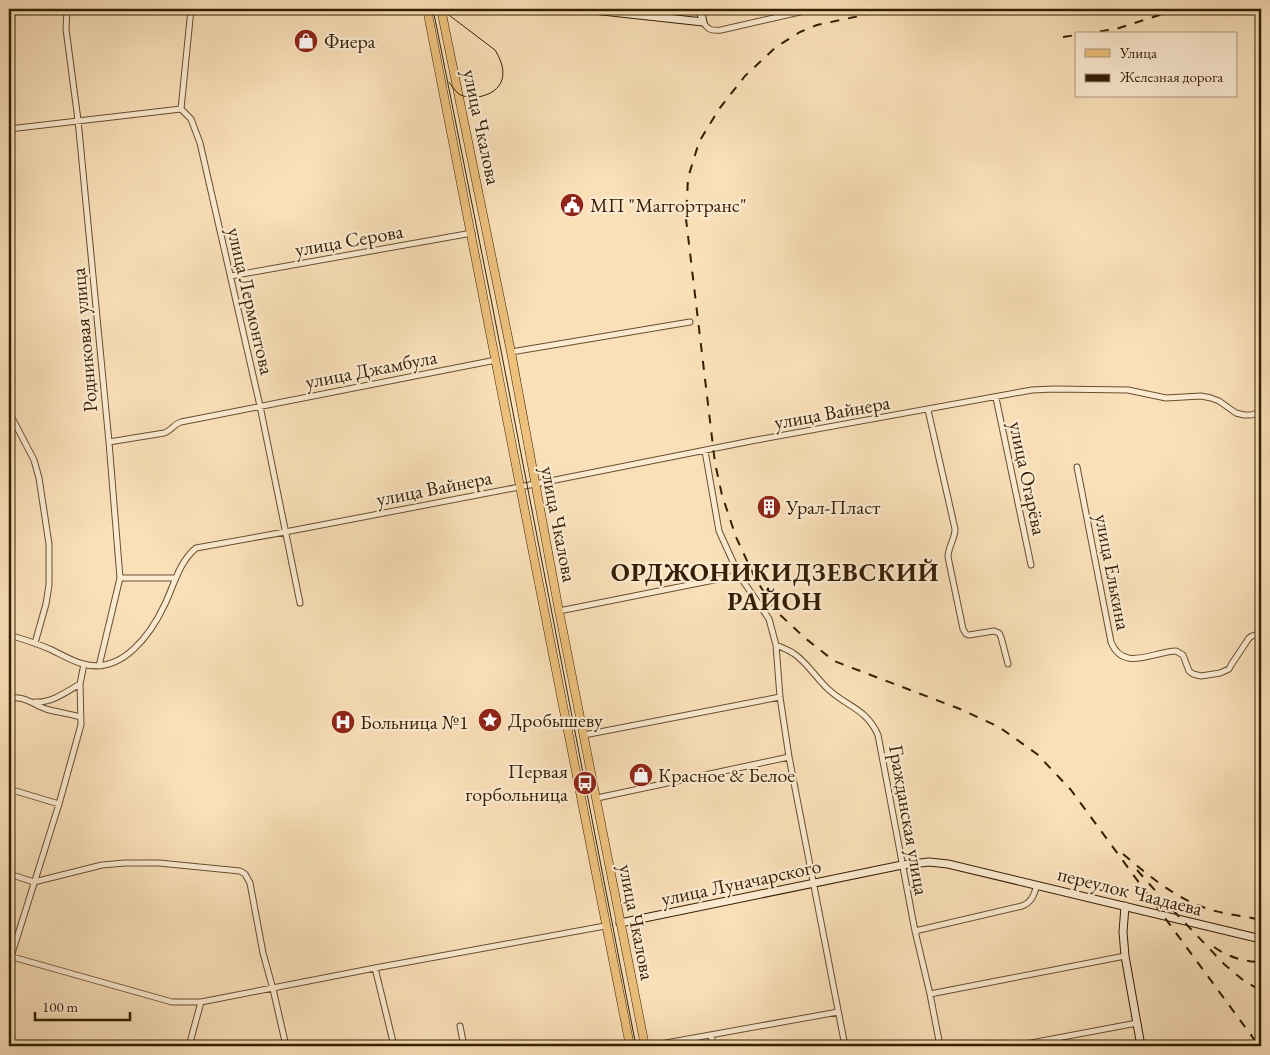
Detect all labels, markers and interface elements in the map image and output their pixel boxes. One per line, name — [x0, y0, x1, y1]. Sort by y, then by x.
shop icon: Фиера — [293, 28, 319, 54]
place label: Фиера — [324, 28, 376, 54]
legend — [1075, 32, 1238, 98]
text: Улица — [1119, 43, 1157, 62]
street label: улица Чкалова — [457, 67, 507, 187]
text: Железная дорога — [1119, 67, 1223, 86]
public building icon: МП "Маггортранс" — [559, 192, 585, 218]
place label: МП "Маггортранс" — [590, 192, 747, 218]
street label: улица Серова — [293, 218, 405, 262]
street label: улица Лермонтова — [221, 225, 281, 377]
street label: Родниковая улица — [65, 267, 103, 413]
street label: улица Джамбула — [303, 343, 439, 395]
street label: улица Вайнера — [772, 389, 892, 435]
street label: улица Огарёва — [1003, 419, 1053, 537]
street label: улица Вайнера — [374, 464, 494, 512]
street label: улица Чкалова — [535, 464, 583, 584]
building icon: Урал-Пласт — [756, 494, 782, 520]
place label: Урал-Пласт — [785, 494, 881, 520]
street label: улица Елькина — [1089, 512, 1137, 632]
district label: ОРДЖОНИКИДЗЕВСКИЙ РАЙОН — [611, 556, 939, 617]
place icon: Дробышеву — [477, 707, 503, 733]
place label: Дробышеву — [508, 707, 603, 733]
hospital icon: Больница №1 — [330, 709, 356, 735]
place label: Больница №1 — [360, 709, 469, 735]
street label: Гражданская улица — [883, 743, 935, 897]
place label: Первая горбольница — [465, 758, 568, 807]
shop icon: Красное & Белое — [628, 762, 654, 788]
place label: Красное & Белое — [658, 762, 795, 788]
bus stop icon: Первая горбольница — [572, 770, 598, 796]
street label: улица Луначарского — [659, 852, 823, 912]
street label: переулок Чаадаева — [1055, 860, 1205, 922]
street label: улица Чкалова — [613, 862, 661, 982]
scale bar — [35, 990, 130, 1022]
text: 100 m — [42, 997, 79, 1016]

